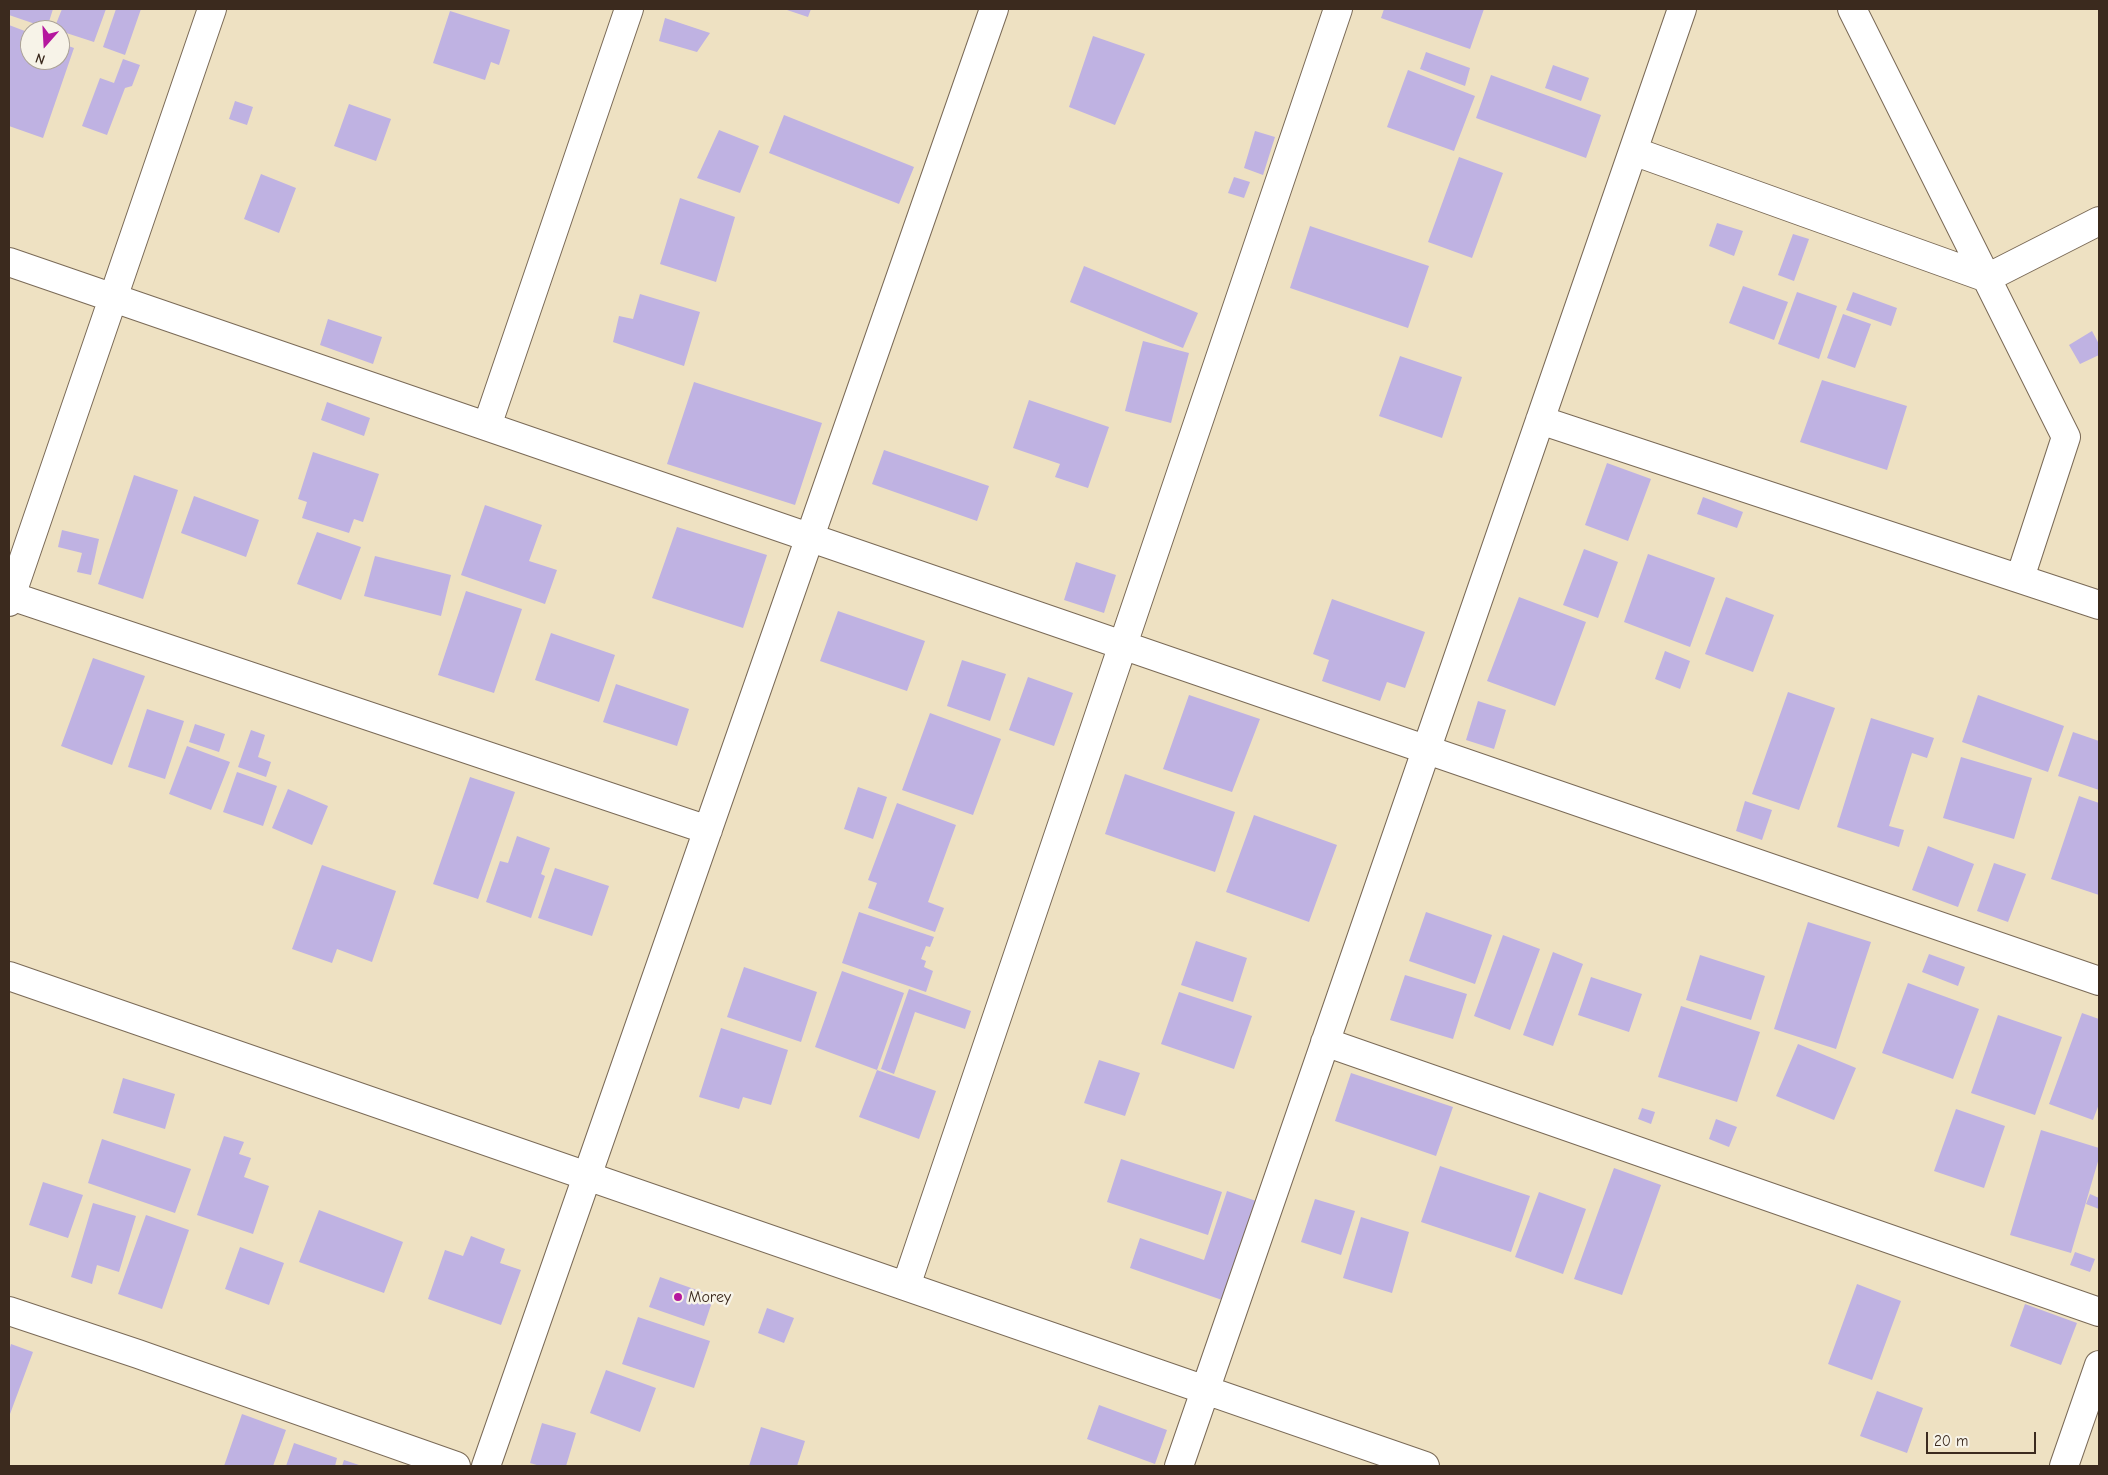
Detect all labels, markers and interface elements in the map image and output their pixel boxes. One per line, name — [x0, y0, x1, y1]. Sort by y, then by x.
north arrow — [20, 20, 70, 70]
text: N — [33, 49, 47, 68]
place label: Morey — [688, 1287, 731, 1307]
marker: Morey — [672, 1291, 684, 1303]
scale bar — [1928, 1422, 2038, 1454]
text: 20 m — [1934, 1432, 1968, 1450]

